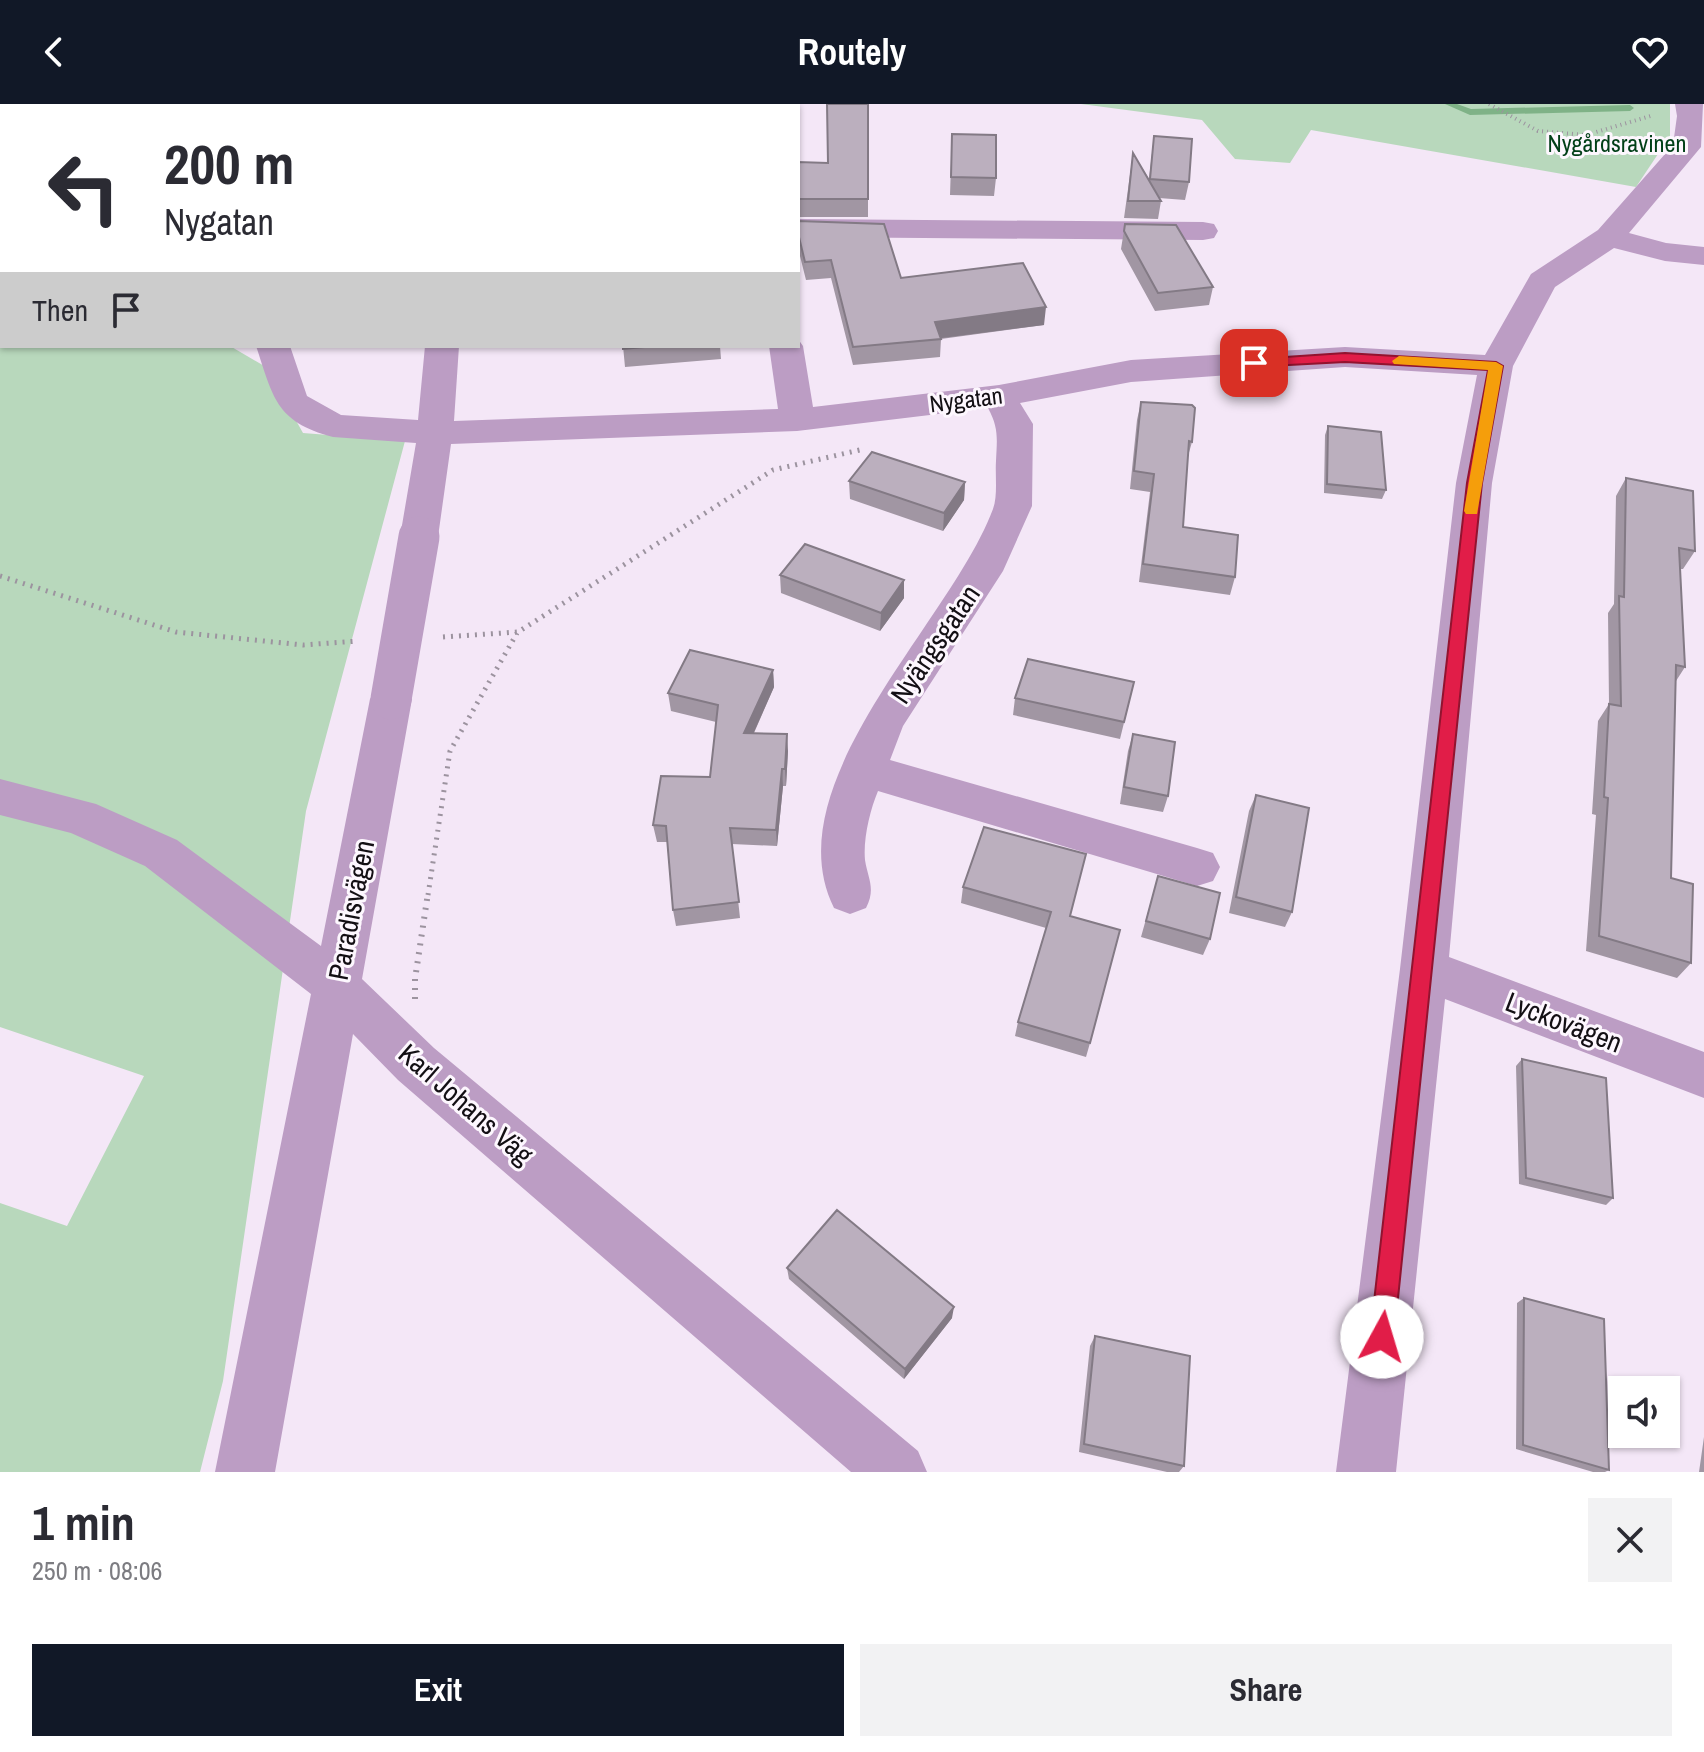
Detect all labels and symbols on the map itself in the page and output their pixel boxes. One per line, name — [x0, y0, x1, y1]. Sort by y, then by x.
park label: Nygårdsravinen — [1548, 127, 1686, 159]
pin — [1220, 329, 1288, 397]
street label: Nygatan — [928, 379, 1004, 419]
street label: Nyängsgatan — [881, 577, 989, 711]
street label: Paradisvägen — [319, 837, 383, 983]
street label: Lyckovägen — [1500, 982, 1628, 1062]
street label: Karl Johans Väg — [391, 1035, 542, 1173]
position arrow — [1340, 1295, 1424, 1379]

